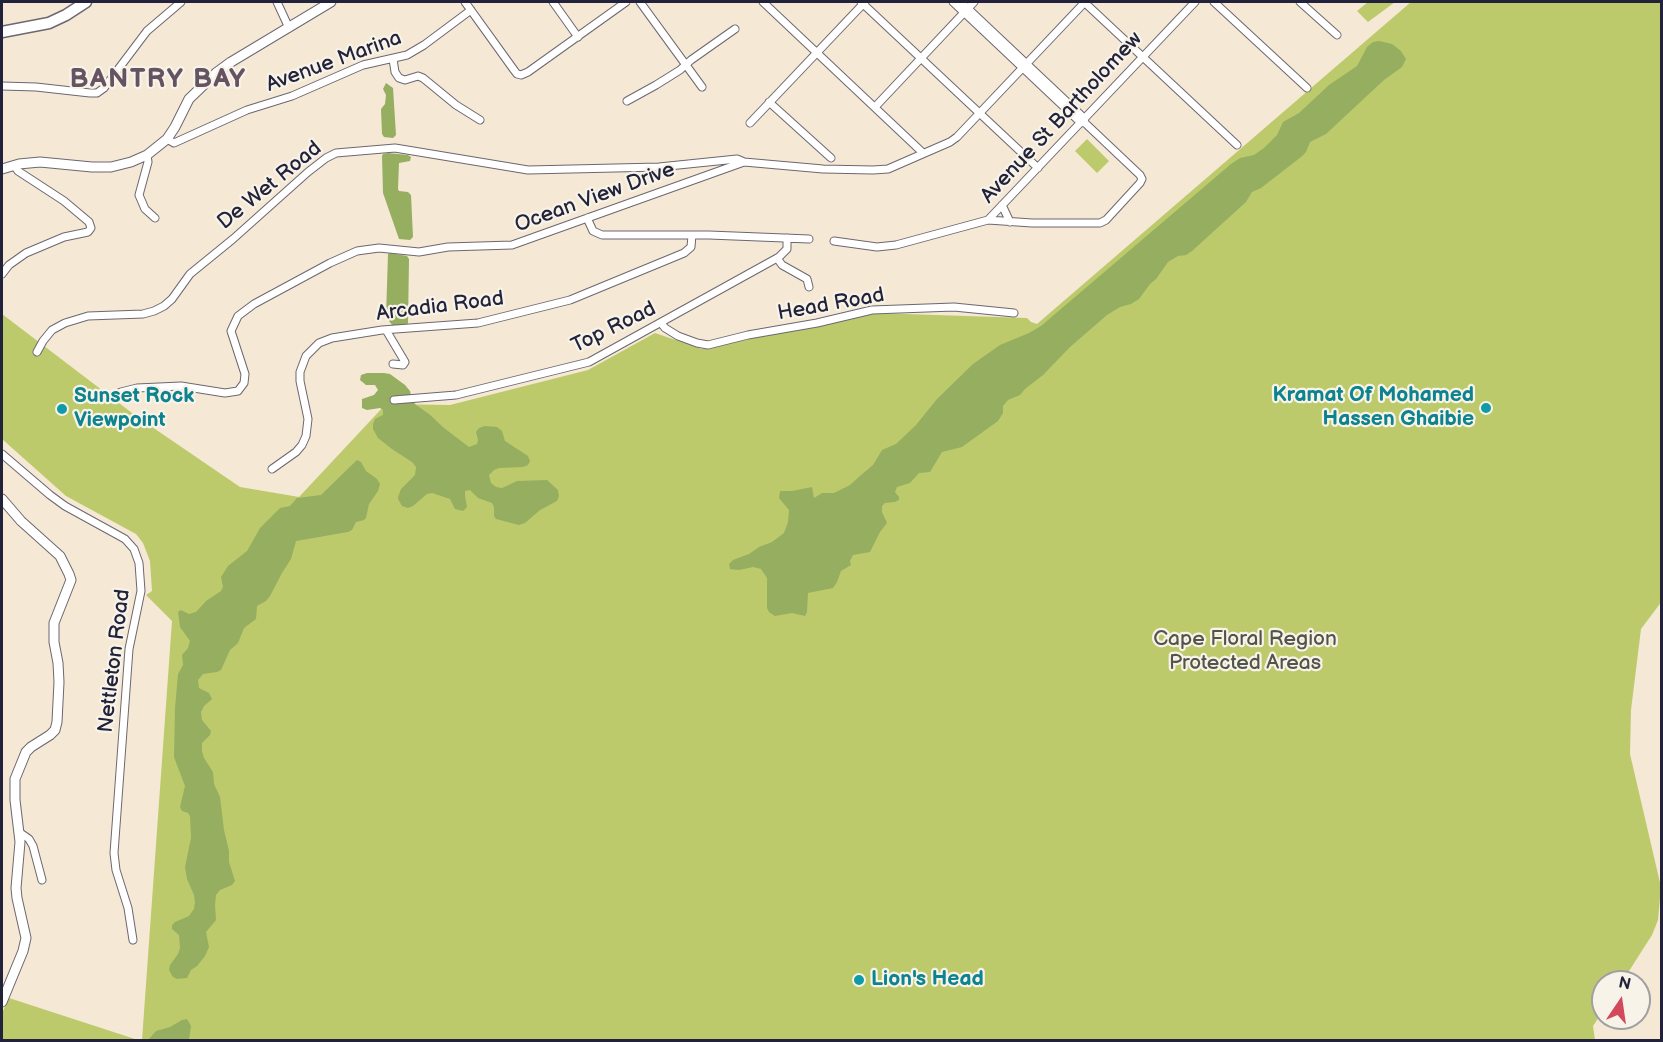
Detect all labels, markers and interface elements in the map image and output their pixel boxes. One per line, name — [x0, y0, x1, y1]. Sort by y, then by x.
street label: Avenue Marina — [263, 26, 405, 98]
street label: Avenue St Bartholomew — [976, 27, 1148, 209]
district label: BANTRY BAY — [70, 64, 246, 96]
street label: De Wet Road — [213, 136, 327, 236]
street label: Ocean View Drive — [512, 157, 678, 239]
street label: Head Road — [776, 283, 886, 327]
street label: Arcadia Road — [375, 287, 505, 327]
street label: Top Road — [568, 297, 660, 359]
place label: Kramat Of Mohamed Hassen Ghaibie — [1272, 383, 1474, 433]
place label: Sunset Rock Viewpoint — [74, 384, 194, 434]
marker: Kramat Of Mohamed Hassen Ghaibie — [1479, 401, 1493, 415]
marker: Sunset Rock Viewpoint — [55, 402, 69, 416]
street label: Nettleton Road — [94, 588, 136, 734]
park label: Cape Floral Region Protected Areas — [1153, 627, 1337, 677]
place label: Lion's Head — [871, 967, 984, 993]
north arrow — [1591, 970, 1651, 1030]
marker: Lion's Head — [852, 973, 866, 987]
text: N — [1617, 973, 1633, 995]

